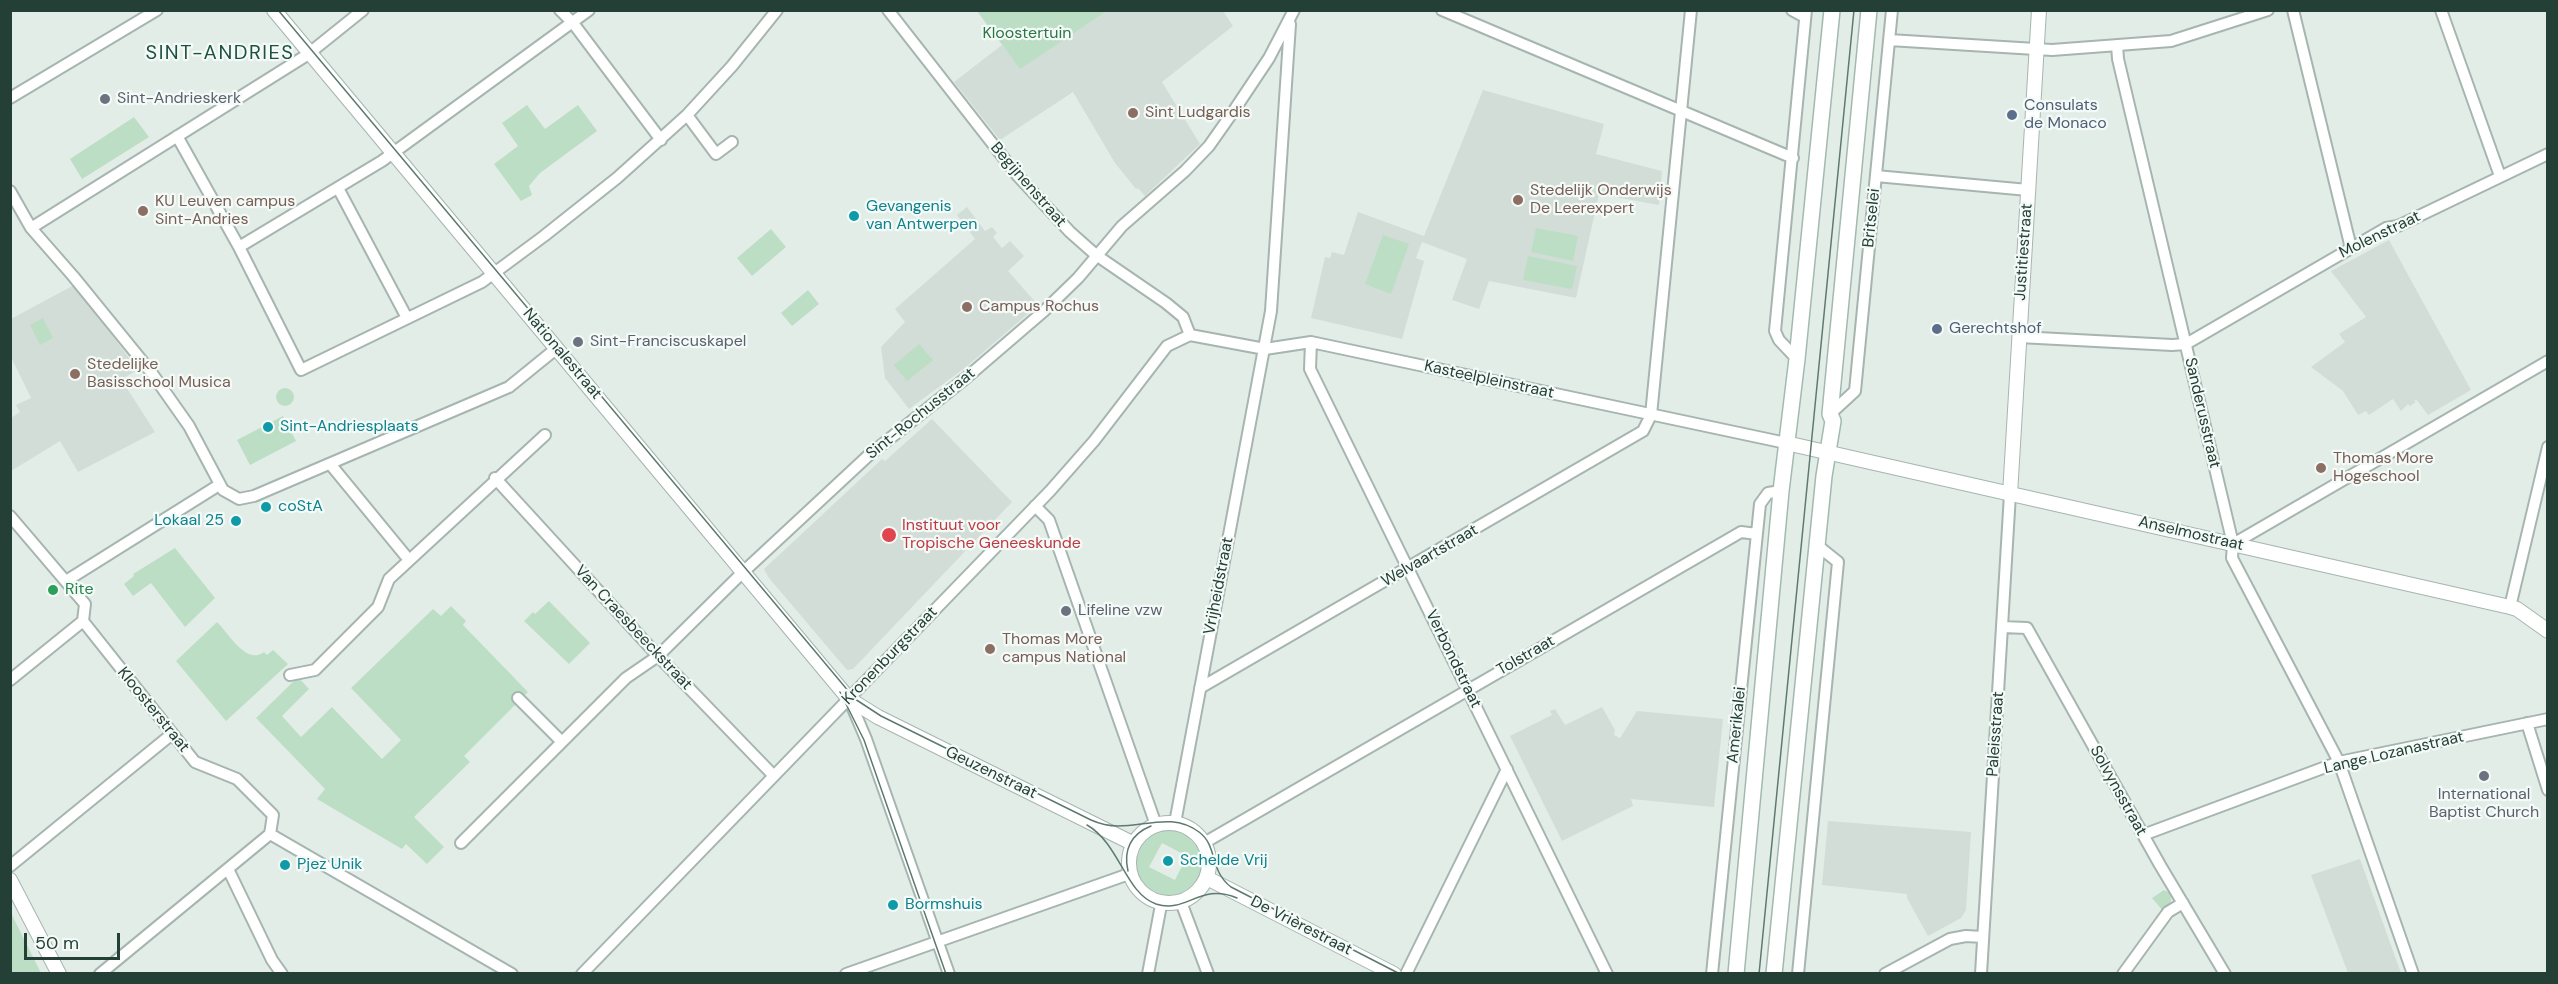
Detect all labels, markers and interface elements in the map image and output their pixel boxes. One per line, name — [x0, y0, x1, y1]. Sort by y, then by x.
park label: Kloostertuin — [982, 24, 1072, 44]
district label: SINT-ANDRIES — [146, 42, 294, 66]
place label: Sint-Andrieskerk — [117, 89, 241, 109]
marker: Sint-Andrieskerk — [98, 92, 112, 106]
place label: Consulats de Monaco — [2024, 96, 2107, 134]
place label: Sint Ludgardis — [1145, 103, 1251, 123]
marker: Sint Ludgardis — [1126, 106, 1140, 120]
marker: Consulats de Monaco — [2005, 108, 2019, 122]
street label: Begijnenstraat — [986, 139, 1070, 231]
place label: Stedelijk Onderwijs De Leerexpert — [1530, 181, 1672, 219]
street label: Britselei — [1859, 188, 1885, 248]
place label: KU Leuven campus Sint-Andries — [155, 192, 295, 230]
marker: Stedelijk Onderwijs De Leerexpert — [1511, 193, 1525, 207]
place label: Gevangenis van Antwerpen — [866, 197, 977, 235]
street label: Justitiestraat — [2011, 203, 2037, 301]
marker: KU Leuven campus Sint-Andries — [136, 204, 150, 218]
street label: Molenstraat — [2336, 207, 2424, 263]
marker: Gevangenis van Antwerpen — [847, 209, 861, 223]
place label: Campus Rochus — [979, 297, 1099, 317]
marker: Campus Rochus — [960, 300, 974, 314]
street label: Nationalestraat — [518, 305, 606, 403]
place label: Gerechtshof — [1949, 319, 2042, 339]
marker: Gerechtshof — [1930, 322, 1944, 336]
place label: Sint-Franciscuskapel — [590, 332, 746, 352]
marker: Sint-Franciscuskapel — [571, 335, 585, 349]
place label: Stedelijke Basisschool Musica — [87, 355, 231, 393]
street label: Sanderusstraat — [2180, 356, 2224, 470]
street label: Kasteelpleinstraat — [1422, 357, 1556, 403]
street label: Sint-Rochusstraat — [863, 364, 979, 464]
marker: Stedelijke Basisschool Musica — [68, 367, 82, 381]
place label: Sint-Andriesplaats — [280, 417, 419, 437]
marker: Sint-Andriesplaats — [261, 420, 275, 434]
place label: Thomas More Hogeschool — [2333, 449, 2434, 487]
marker: Thomas More Hogeschool — [2314, 461, 2328, 475]
place label: coStA — [278, 497, 323, 517]
marker: coStA — [259, 500, 273, 514]
place label: Lokaal 25 — [154, 511, 224, 531]
street label: Anselmostraat — [2136, 513, 2246, 555]
marker: Lokaal 25 — [229, 514, 243, 528]
place label: Instituut voor Tropische Geneeskunde — [902, 516, 1081, 554]
street label: Welvaartstraat — [1378, 521, 1482, 591]
marker: Instituut voor Tropische Geneeskunde — [880, 526, 898, 544]
street label: Vrijheidstraat — [1200, 535, 1238, 637]
street label: Van Craesbeeckstraat — [570, 562, 696, 694]
place label: Rite — [65, 580, 93, 600]
marker: Rite — [46, 583, 60, 597]
place label: Lifeline vzw — [1078, 601, 1162, 621]
street label: Kronenburgstraat — [838, 603, 942, 709]
marker: Lifeline vzw — [1059, 604, 1073, 618]
street label: Verbondstraat — [1421, 607, 1485, 711]
place label: Thomas More campus National — [1002, 630, 1126, 668]
street label: Tolstraat — [1494, 632, 1558, 680]
marker: Thomas More campus National — [983, 642, 997, 656]
street label: Kloosterstraat — [113, 664, 193, 756]
street label: Amerikalei — [1723, 686, 1751, 764]
street label: Paleisstraat — [1983, 691, 2009, 777]
street label: Lange Lozanastraat — [2322, 728, 2466, 778]
street label: Geuzenstraat — [942, 743, 1040, 803]
street label: Solvynsstraat — [2085, 743, 2151, 839]
marker: International Baptist Church — [2477, 769, 2491, 783]
place label: International Baptist Church — [2429, 785, 2539, 823]
place label: Schelde Vrij — [1180, 851, 1268, 871]
marker: Schelde Vrij — [1161, 854, 1175, 868]
place label: Pjez Unik — [297, 855, 362, 875]
marker: Pjez Unik — [278, 858, 292, 872]
street label: De Vrièrestraat — [1247, 892, 1355, 960]
place label: Bormshuis — [905, 895, 983, 915]
marker: Bormshuis — [886, 898, 900, 912]
scale bar — [27, 921, 123, 959]
text: 50 m — [35, 931, 79, 955]

